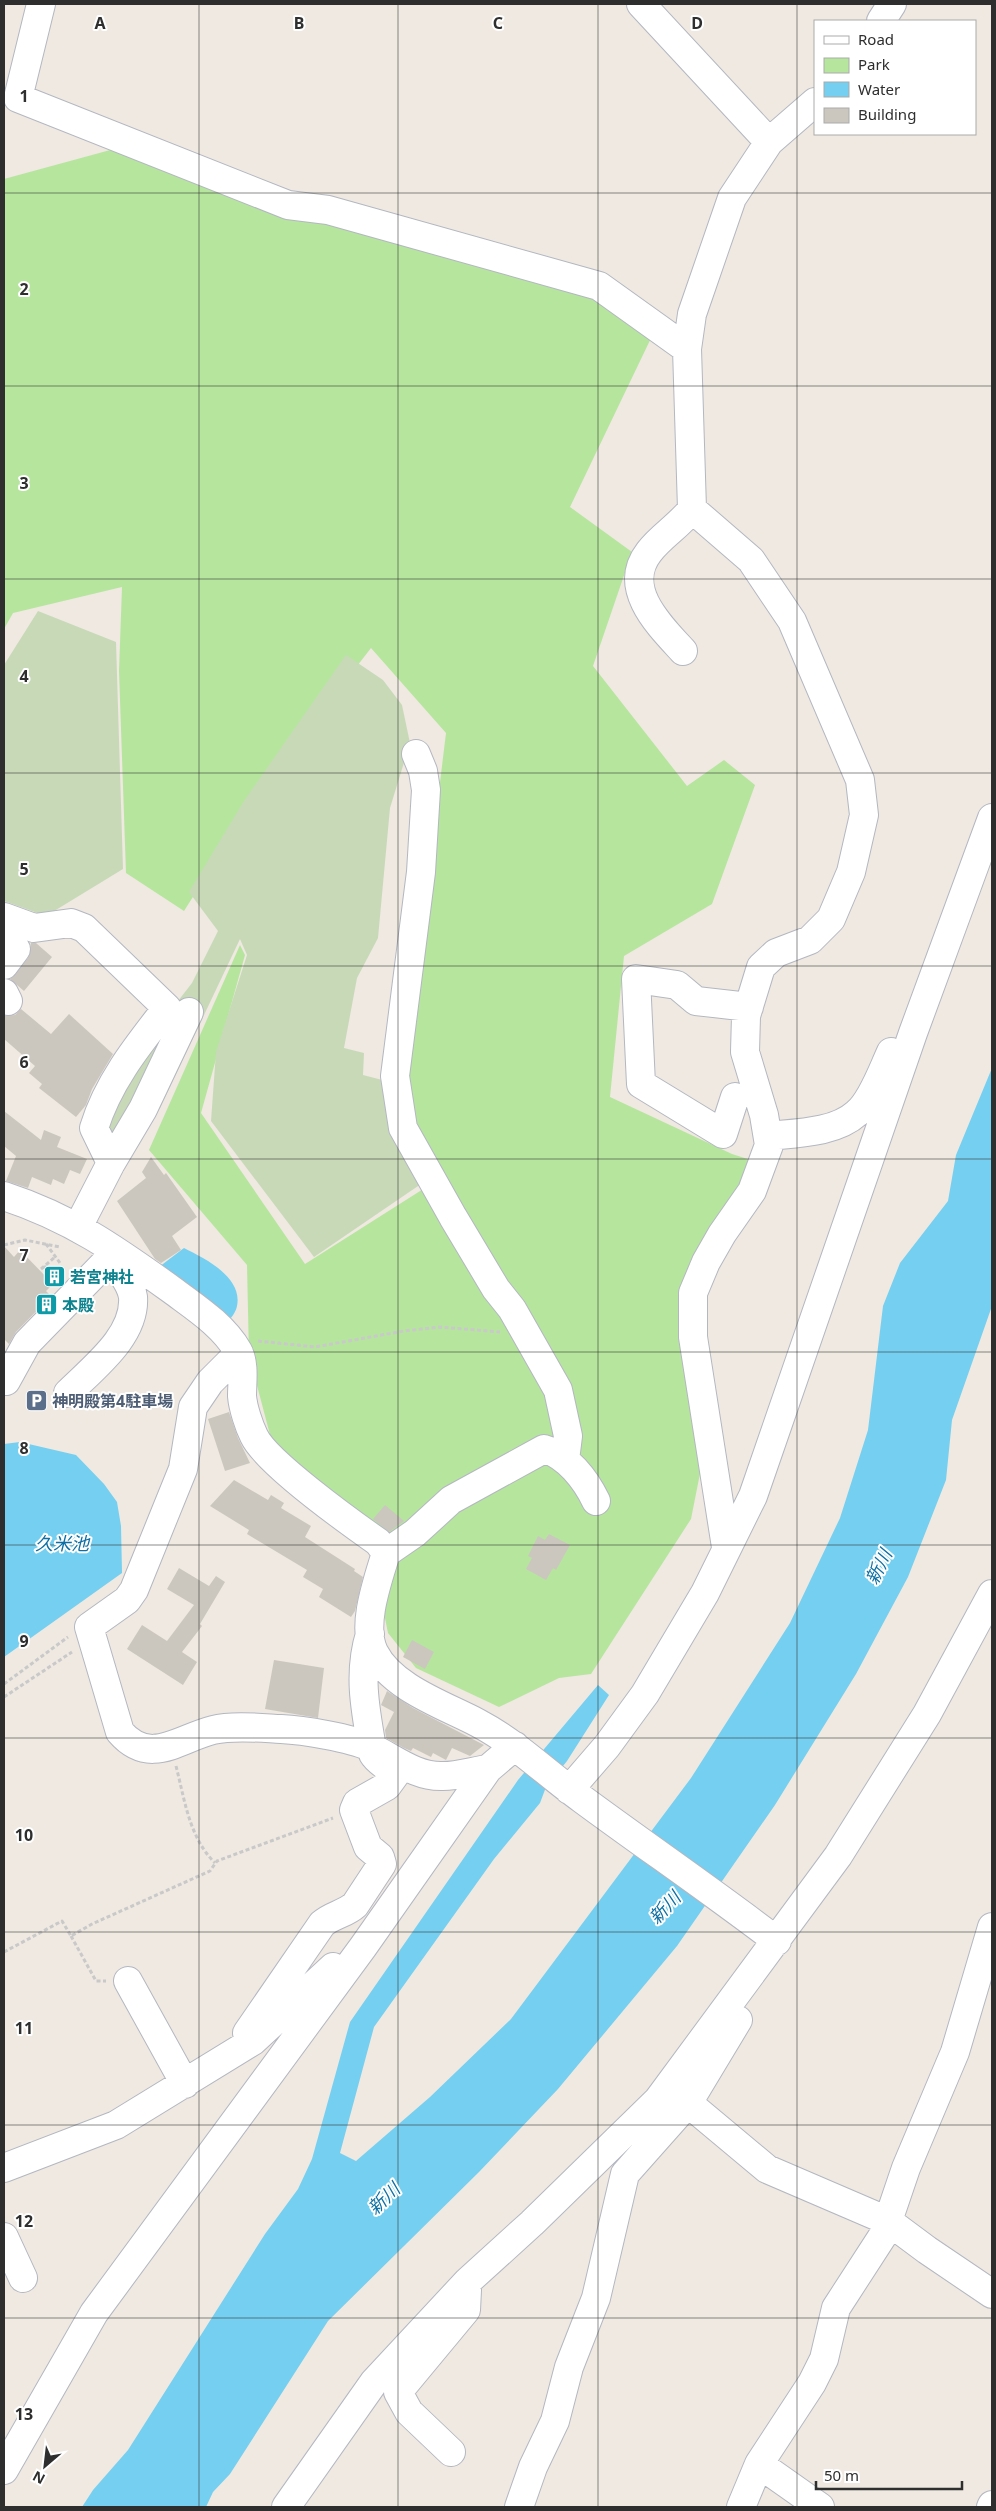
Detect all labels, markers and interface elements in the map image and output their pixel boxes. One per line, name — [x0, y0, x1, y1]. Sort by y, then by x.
text: A — [94, 12, 106, 34]
text: B — [294, 12, 304, 34]
text: C — [493, 12, 503, 34]
text: D — [691, 12, 703, 34]
legend — [814, 20, 976, 135]
text: Road — [858, 29, 894, 49]
text: Park — [858, 54, 890, 74]
text: Water — [858, 79, 900, 99]
text: 1 — [19, 85, 29, 107]
text: Building — [858, 104, 916, 124]
text: 2 — [19, 278, 29, 300]
text: 3 — [19, 472, 29, 494]
text: 4 — [19, 665, 29, 687]
text: 5 — [19, 858, 29, 880]
text: 6 — [19, 1051, 29, 1073]
text: 7 — [19, 1244, 29, 1266]
building icon: 若宮神社 — [42, 1265, 66, 1289]
place label: 若宮神社 — [70, 1266, 134, 1288]
building icon: 本殿 — [34, 1293, 58, 1317]
place label: 本殿 — [62, 1294, 94, 1316]
parking icon: 神明殿第4駐車場 — [24, 1389, 48, 1413]
place label: 神明殿第4駐車場 — [52, 1390, 173, 1412]
text: 8 — [19, 1437, 29, 1459]
water label: 久米池 — [35, 1531, 91, 1555]
water label: 新川 — [859, 1543, 898, 1588]
text: 9 — [19, 1630, 29, 1652]
text: 10 — [15, 1824, 33, 1846]
water label: 新川 — [643, 1885, 687, 1929]
text: 11 — [15, 2017, 33, 2039]
water label: 新川 — [362, 2176, 406, 2219]
text: 12 — [15, 2210, 33, 2232]
text: 13 — [15, 2403, 33, 2425]
north arrow — [20, 2441, 70, 2491]
scale bar — [816, 2458, 962, 2490]
text: 50 m — [824, 2465, 859, 2485]
text: N — [29, 2467, 48, 2489]

